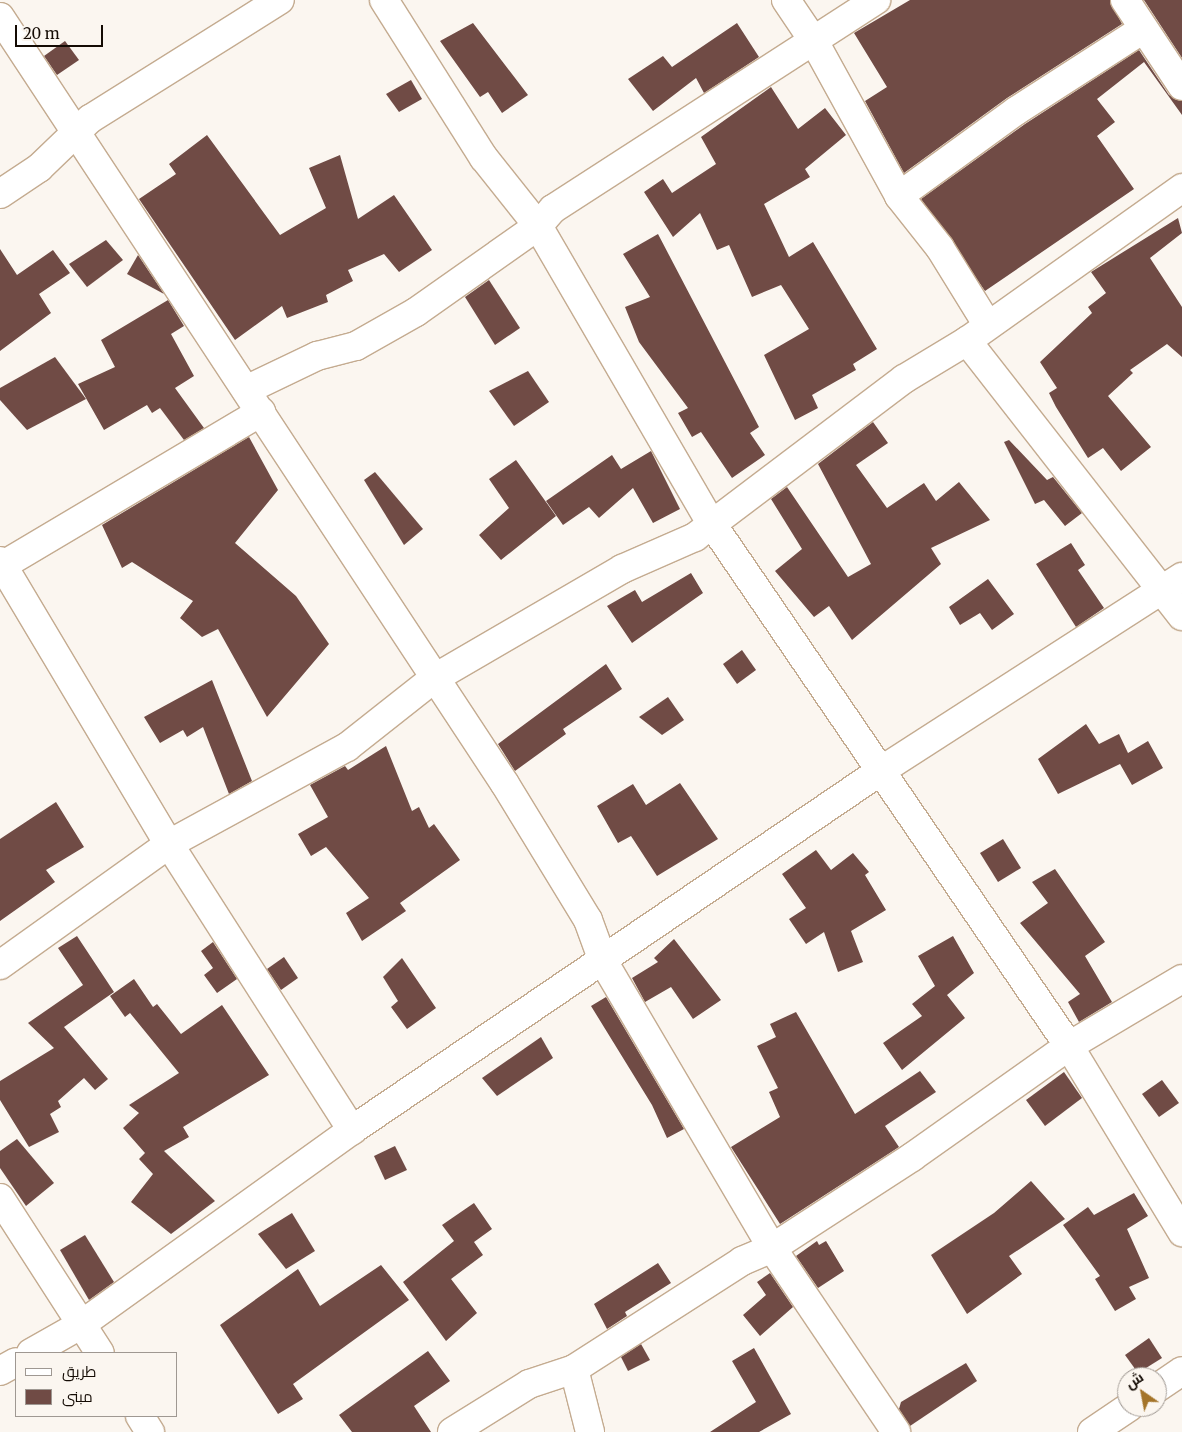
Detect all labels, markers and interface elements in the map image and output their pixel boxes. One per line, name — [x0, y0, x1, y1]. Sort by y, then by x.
scale bar — [18, 15, 105, 47]
text: 20 m — [23, 24, 60, 43]
legend — [15, 1352, 178, 1417]
text: طريق — [62, 1362, 96, 1381]
north arrow — [1117, 1367, 1167, 1417]
text: ش — [1122, 1368, 1147, 1393]
text: مبنى — [62, 1387, 93, 1406]

